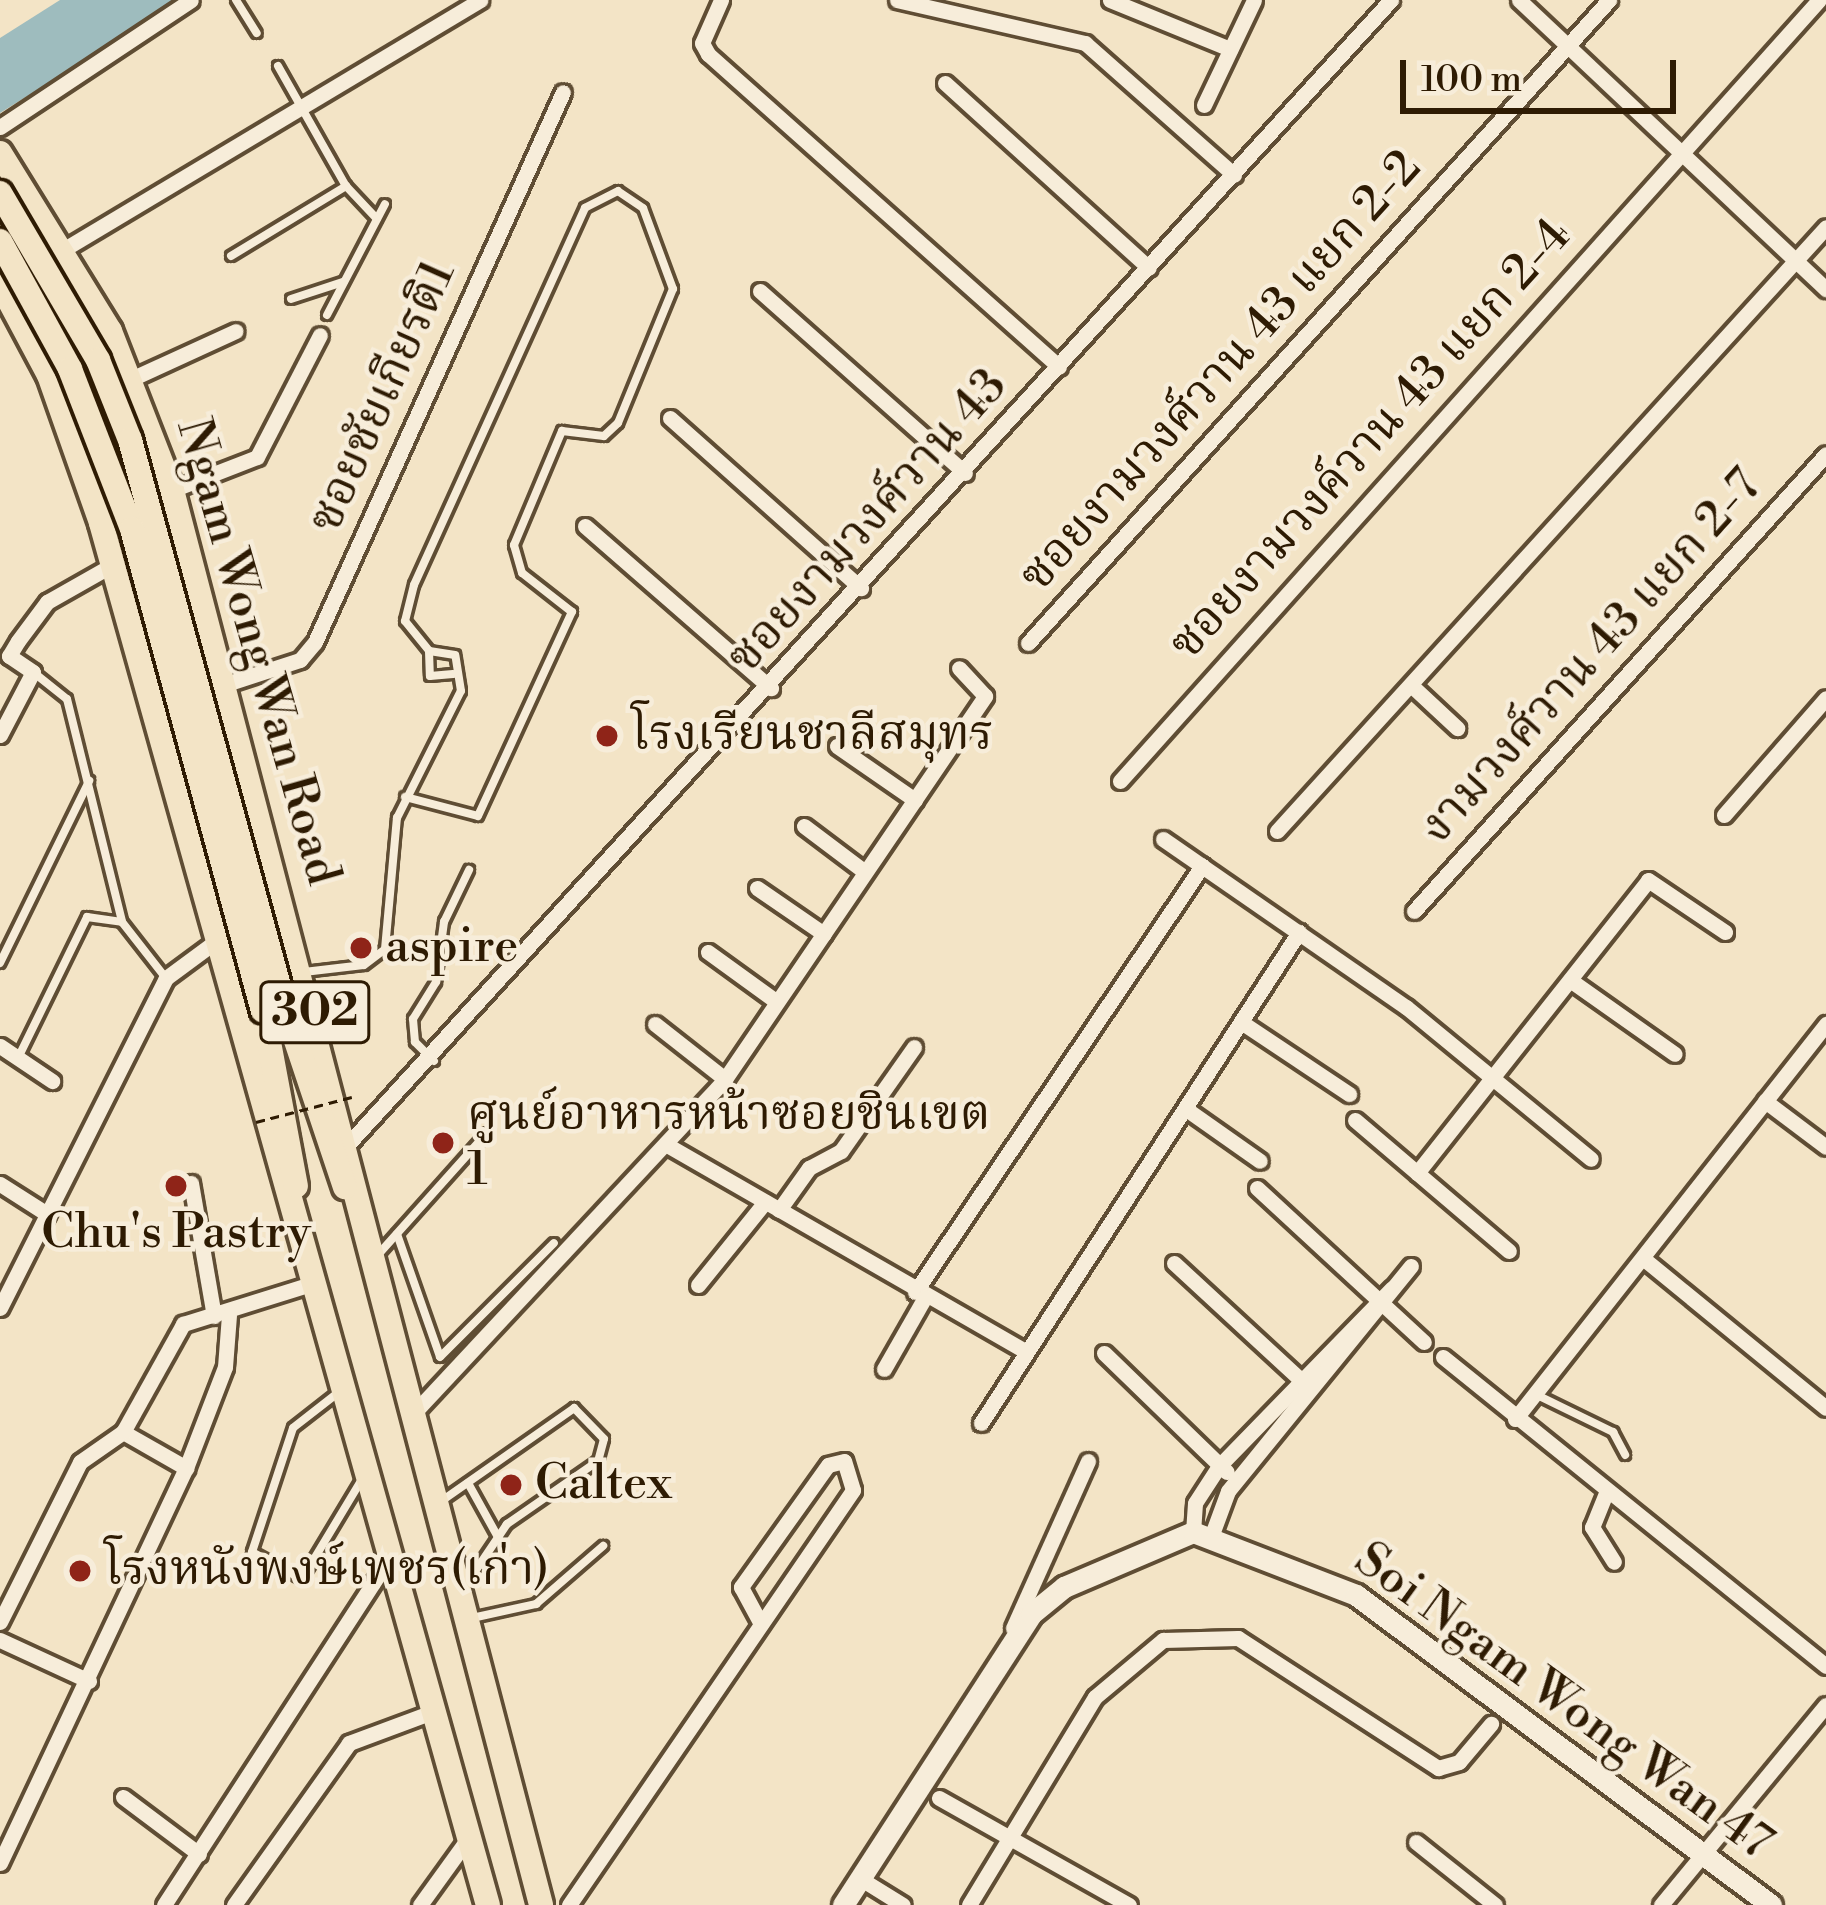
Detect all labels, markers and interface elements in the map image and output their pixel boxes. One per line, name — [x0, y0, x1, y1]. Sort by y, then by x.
scale bar — [1406, 36, 1682, 110]
text: 100 m — [1421, 58, 1522, 103]
street label: ซอยงามวงศ์วาน 43 แยก 2-2 — [1008, 140, 1434, 604]
street label: ซอยงามวงค์วาน 43 แยก 2-4 — [1158, 208, 1584, 672]
street label: ซอยชัยเกียรติ1 — [297, 252, 469, 542]
street label: ซอยงามวงศ์วาน 43 — [716, 358, 1020, 686]
street label: Ngam Wong Wan Road — [163, 412, 351, 892]
street label: งามวงศ์วาน 43 แยก 2-7 — [1408, 458, 1774, 856]
place label: โรงเรียนชาลีสมุทร — [631, 707, 994, 765]
marker: โรงเรียนชาลีสมุทร — [594, 723, 620, 749]
place label: aspire — [385, 919, 518, 977]
marker: aspire — [348, 935, 374, 961]
road number: 302 — [258, 973, 372, 1051]
place label: ศูนย์อาหารหน้าซอยชินเขต 1 — [467, 1086, 991, 1199]
marker: ศูนย์อาหารหน้าซอยชินเขต 1 — [430, 1130, 456, 1156]
marker: Chu's Pastry — [163, 1173, 189, 1199]
place label: Chu's Pastry — [41, 1205, 311, 1263]
place label: Caltex — [535, 1456, 671, 1514]
marker: Caltex — [498, 1472, 524, 1498]
street label: Soi Ngam Wong Wan 47 — [1343, 1531, 1783, 1873]
place label: โรงหนังพงษ์เพชร(เก่า) — [104, 1542, 549, 1600]
marker: โรงหนังพงษ์เพชร(เก่า) — [67, 1558, 93, 1584]

